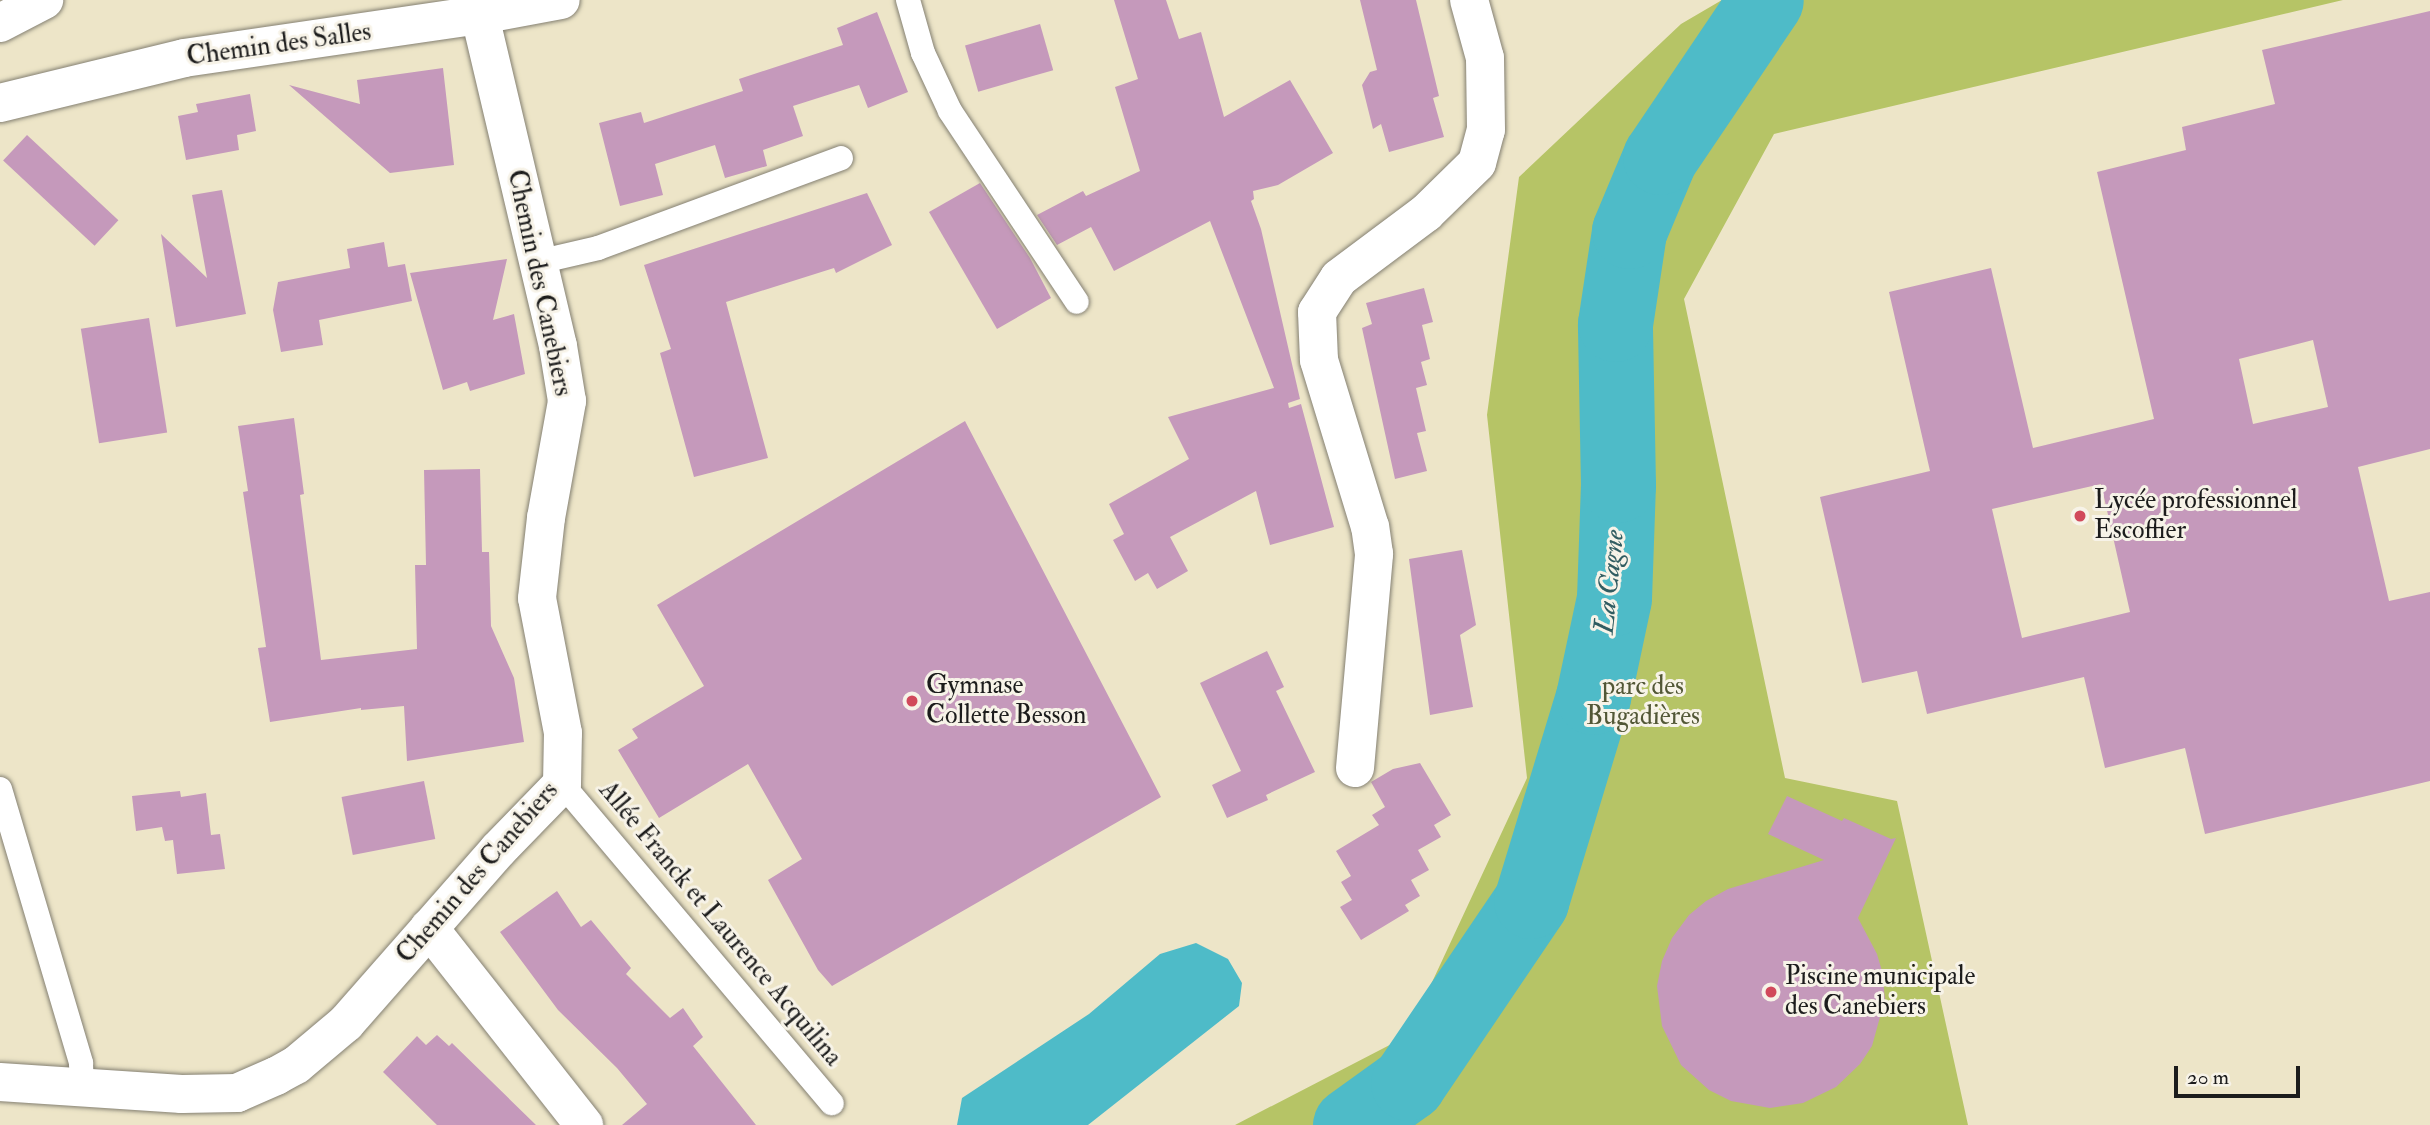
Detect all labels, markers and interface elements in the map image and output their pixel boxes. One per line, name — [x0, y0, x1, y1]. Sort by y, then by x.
street label: Chemin des Salles — [185, 17, 373, 73]
street label: Chemin des Canebiers — [500, 167, 578, 399]
place label: Lycée professionnel Escoffier — [2094, 485, 2297, 546]
marker: Lycée professionnel Escoffier — [2072, 508, 2088, 524]
water label: La Cagne — [1588, 528, 1632, 636]
place label: Gymnase Collette Besson — [926, 670, 1086, 732]
park label: parc des Bugadières — [1586, 671, 1700, 732]
marker: Gymnase Collette Besson — [904, 693, 920, 709]
street label: Allée Franck et Laurence Acquilina — [592, 775, 848, 1073]
street label: Chemin des Canebiers — [391, 776, 565, 970]
place label: Piscine municipale des Canebiers — [1785, 961, 1975, 1023]
marker: Piscine municipale des Canebiers — [1763, 984, 1779, 1000]
scale bar — [2178, 1052, 2304, 1096]
text: 20 m — [2187, 1064, 2229, 1091]

